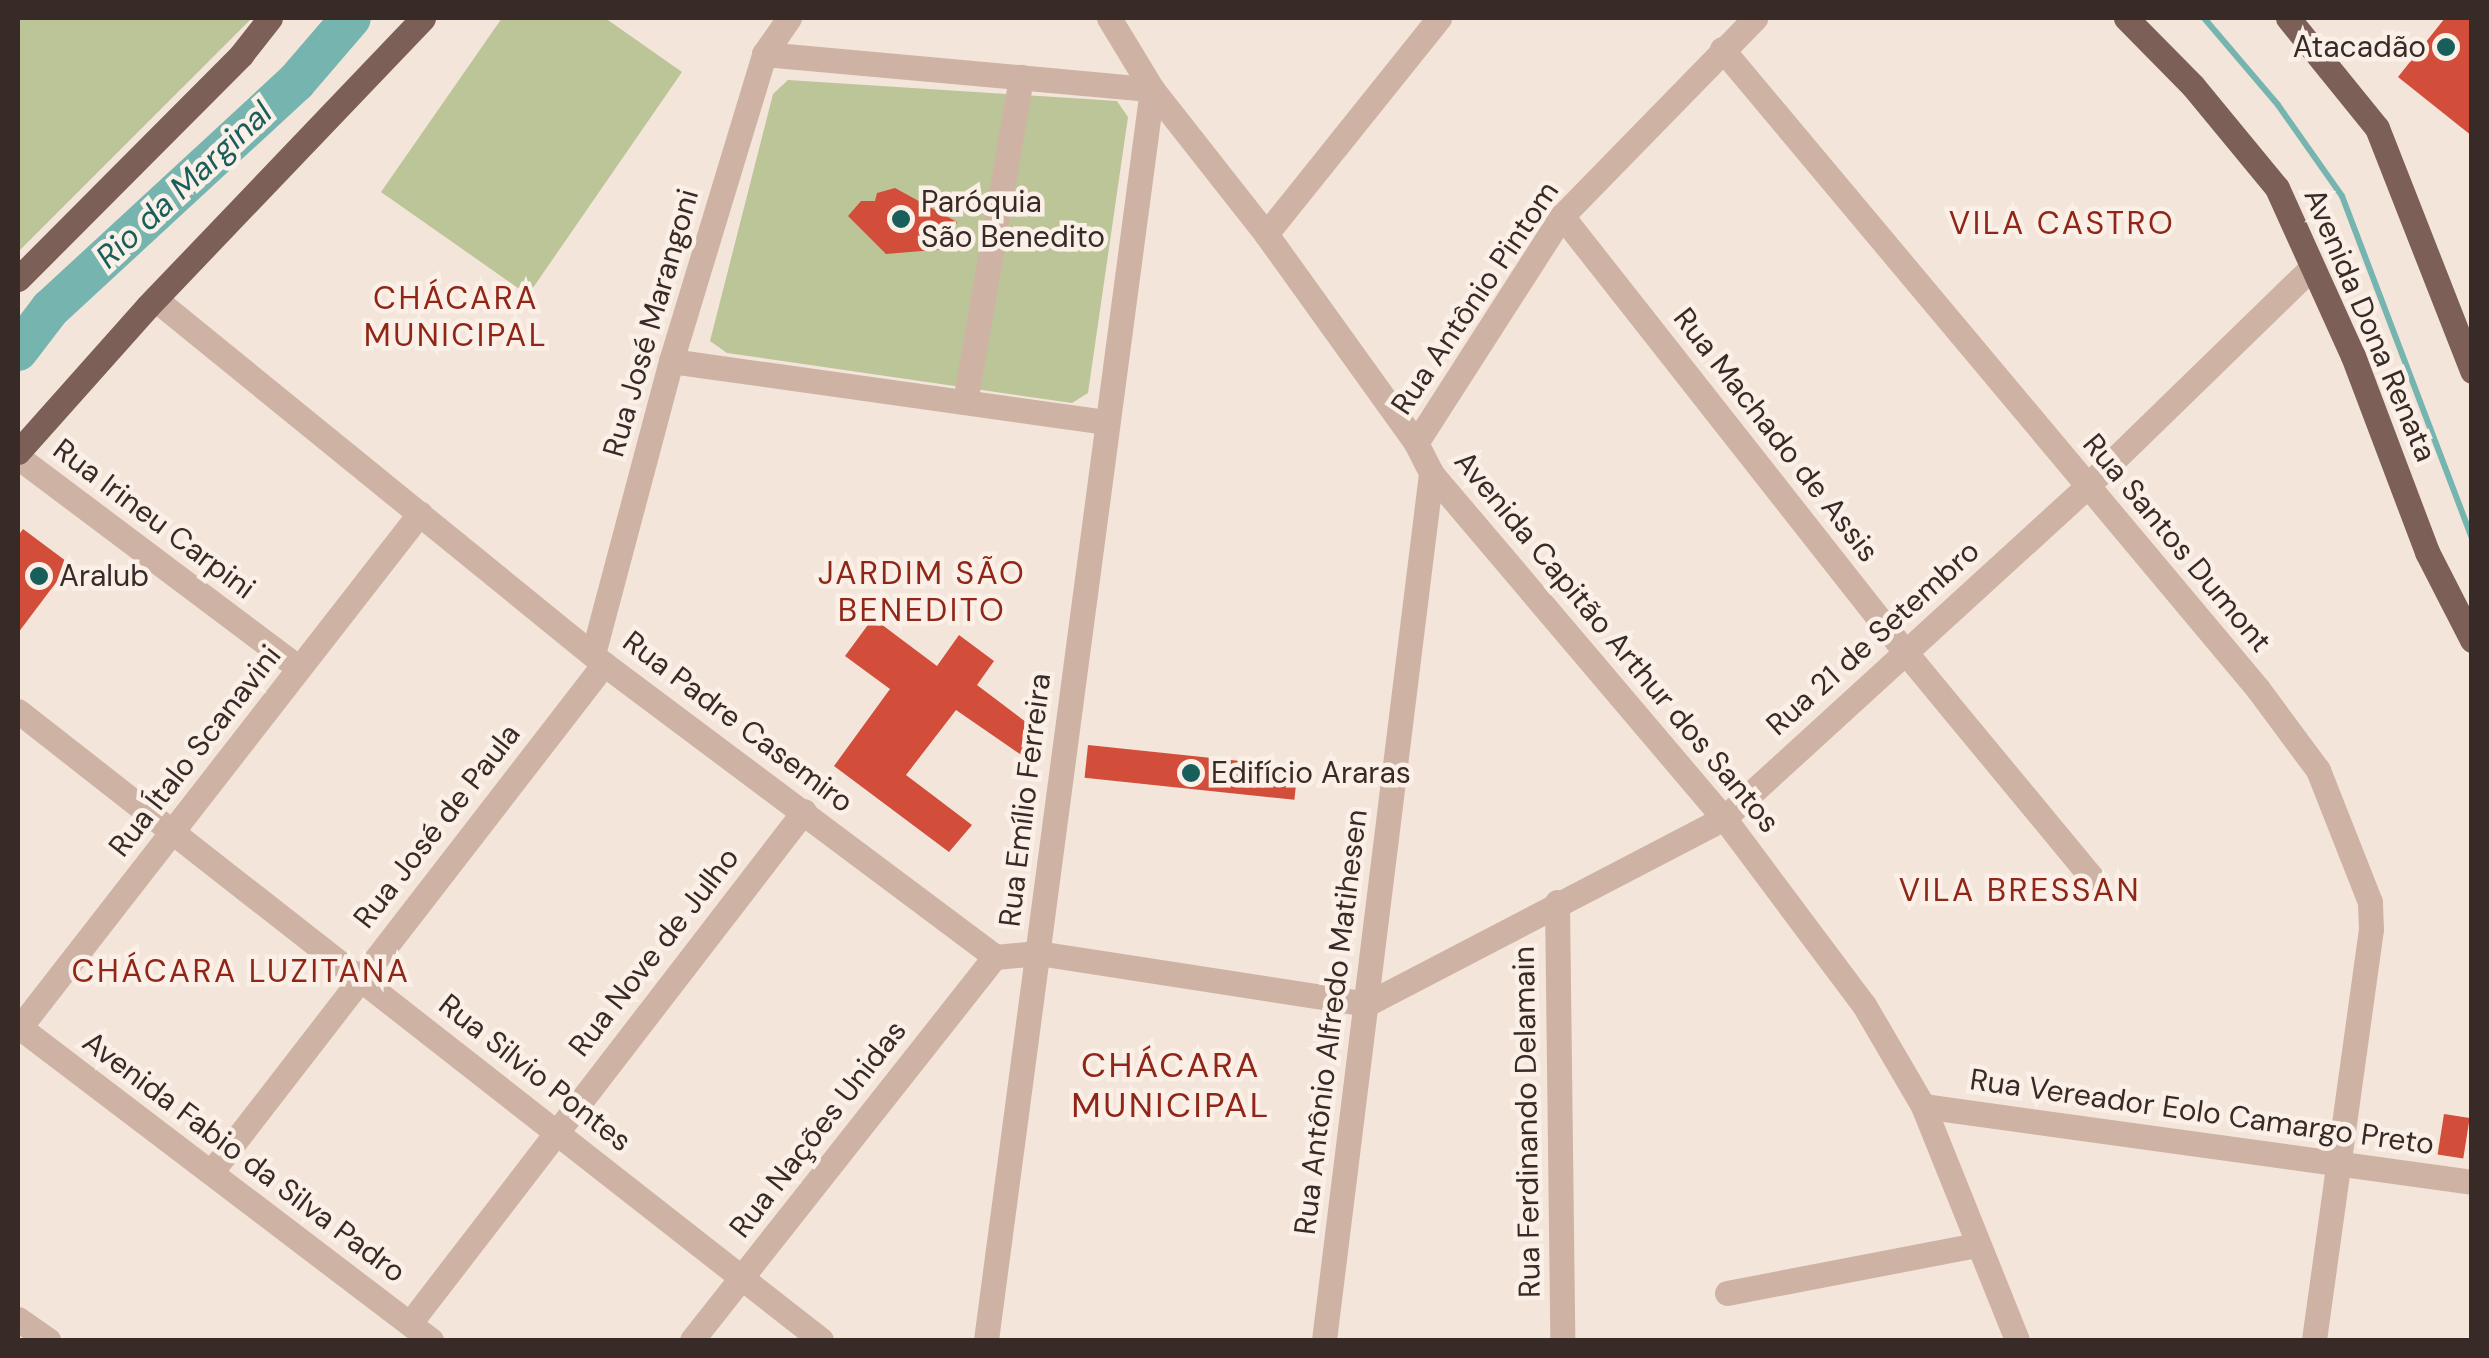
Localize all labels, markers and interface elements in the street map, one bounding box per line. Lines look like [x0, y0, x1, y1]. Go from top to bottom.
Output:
place label: Atacadão [2293, 29, 2426, 65]
marker: Atacadão [2435, 36, 2457, 58]
water label: Rio da Marginal [88, 94, 280, 276]
street label: Rua Antônio Pintom [1384, 175, 1566, 421]
street label: Avenida Dona Renata [2296, 183, 2444, 467]
place label: Paróquia São Benedito [921, 184, 1105, 254]
street label: Rua José Marangoni [596, 185, 706, 461]
district label: VILA CASTRO [1949, 204, 2175, 242]
marker: Paróquia São Benedito [890, 208, 912, 230]
district label: CHÁCARA MUNICIPAL [364, 280, 548, 355]
street label: Rua Machado de Assis [1666, 301, 1886, 569]
street label: Rua Santos Dumont [2075, 427, 2279, 659]
street label: Rua Irineu Carpini [46, 431, 262, 607]
street label: Avenida Capitão Arthur dos Santos [1447, 444, 1787, 840]
street label: Rua 21 de Setembro [1759, 533, 1987, 743]
district label: JARDIM SÃO BENEDITO [818, 555, 1026, 630]
place label: Aralub [59, 558, 149, 594]
marker: Aralub [28, 565, 50, 587]
street label: Rua Padre Casemiro [616, 624, 860, 820]
street label: Rua Ítalo Scanavini [101, 638, 289, 864]
street label: Rua Emílio Ferreira [992, 671, 1058, 929]
street label: Rua José de Paula [346, 717, 528, 935]
place label: Edifício Araras [1211, 755, 1411, 791]
marker: Edifício Araras [1180, 762, 1202, 784]
street label: Rua Antônio Alfredo Matihesen [1287, 807, 1375, 1237]
street label: Rua Nove de Julho [561, 840, 747, 1064]
district label: VILA BRESSAN [1899, 871, 2141, 909]
street label: Rua Ferdinando Delamain [1506, 946, 1548, 1298]
district label: CHÁCARA LUZITANA [72, 952, 410, 990]
street label: Rua Silvio Pontes [432, 987, 638, 1159]
street label: Rua Nações Unidas [722, 1013, 914, 1245]
street label: Avenida Fabio da Silva Padro [75, 1024, 413, 1290]
district label: CHÁCARA MUNICIPAL [1071, 1044, 1271, 1126]
street label: Rua Vereador Eolo Camargo Preto [1968, 1062, 2436, 1162]

